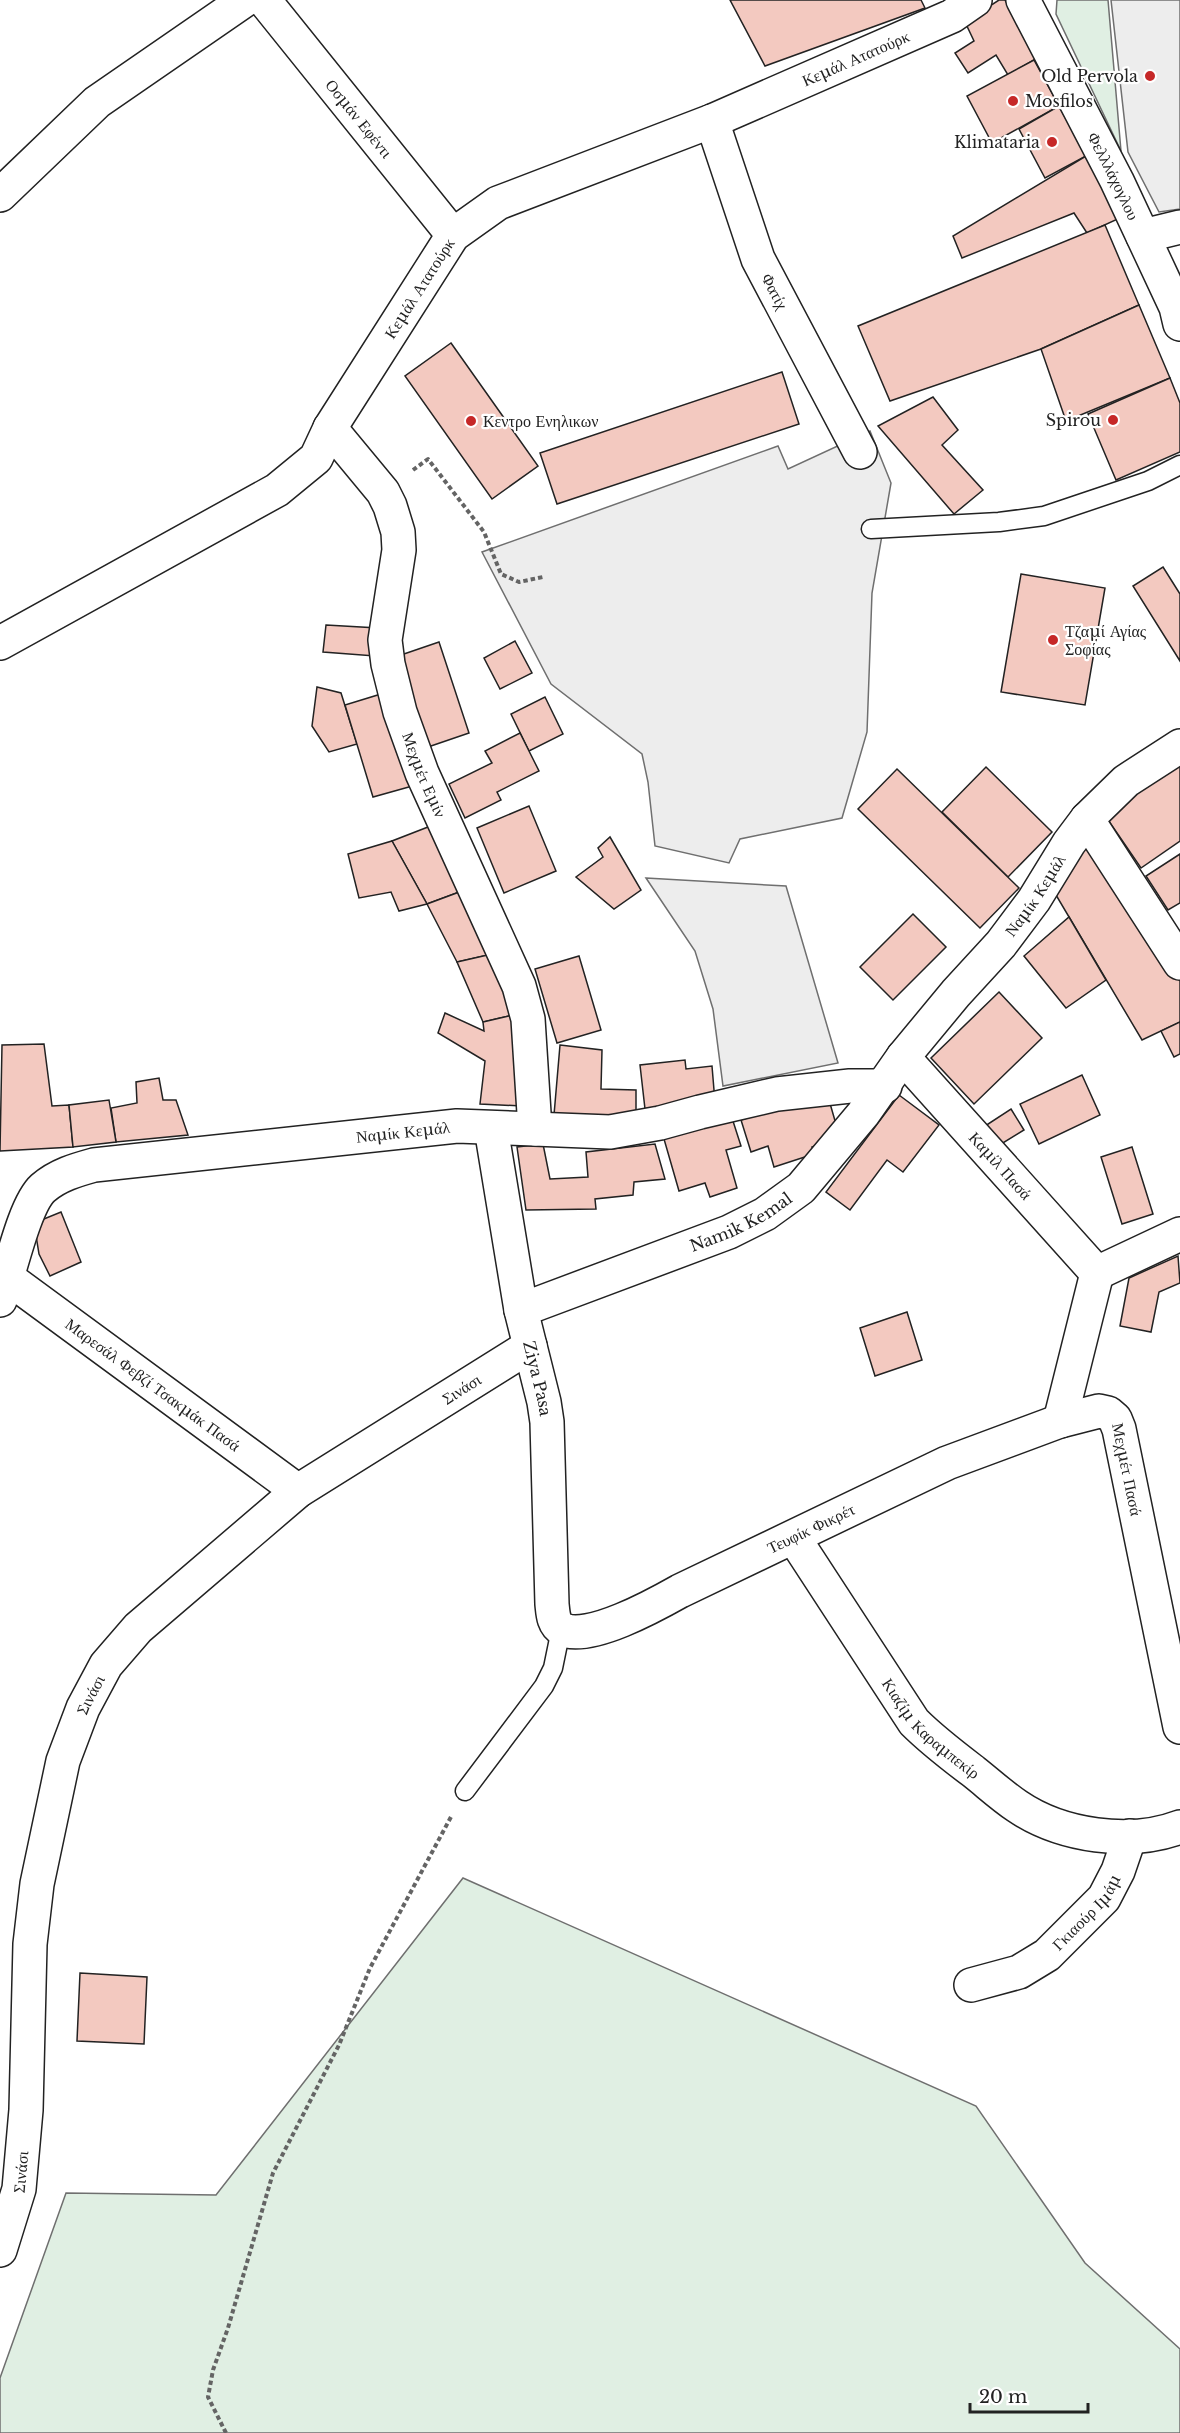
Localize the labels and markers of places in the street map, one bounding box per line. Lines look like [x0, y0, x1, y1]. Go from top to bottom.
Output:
place label: Old Pervola [1041, 66, 1138, 86]
marker: Old Pervola [1143, 69, 1157, 83]
place label: Mosfilos [1025, 91, 1093, 111]
marker: Mosfilos [1006, 94, 1020, 108]
place label: Klimataria [954, 132, 1040, 152]
marker: Klimataria [1045, 135, 1059, 149]
place label: Spirou [1046, 410, 1101, 430]
place label: Κεντρο Ενηλικων [483, 411, 598, 431]
marker: Spirou [1106, 413, 1120, 427]
marker: Κεντρο Ενηλικων [464, 414, 478, 428]
place label: Τζαμί Αγίας Σοφίας [1065, 621, 1147, 659]
marker: Τζαμί Αγίας Σοφίας [1046, 633, 1060, 647]

